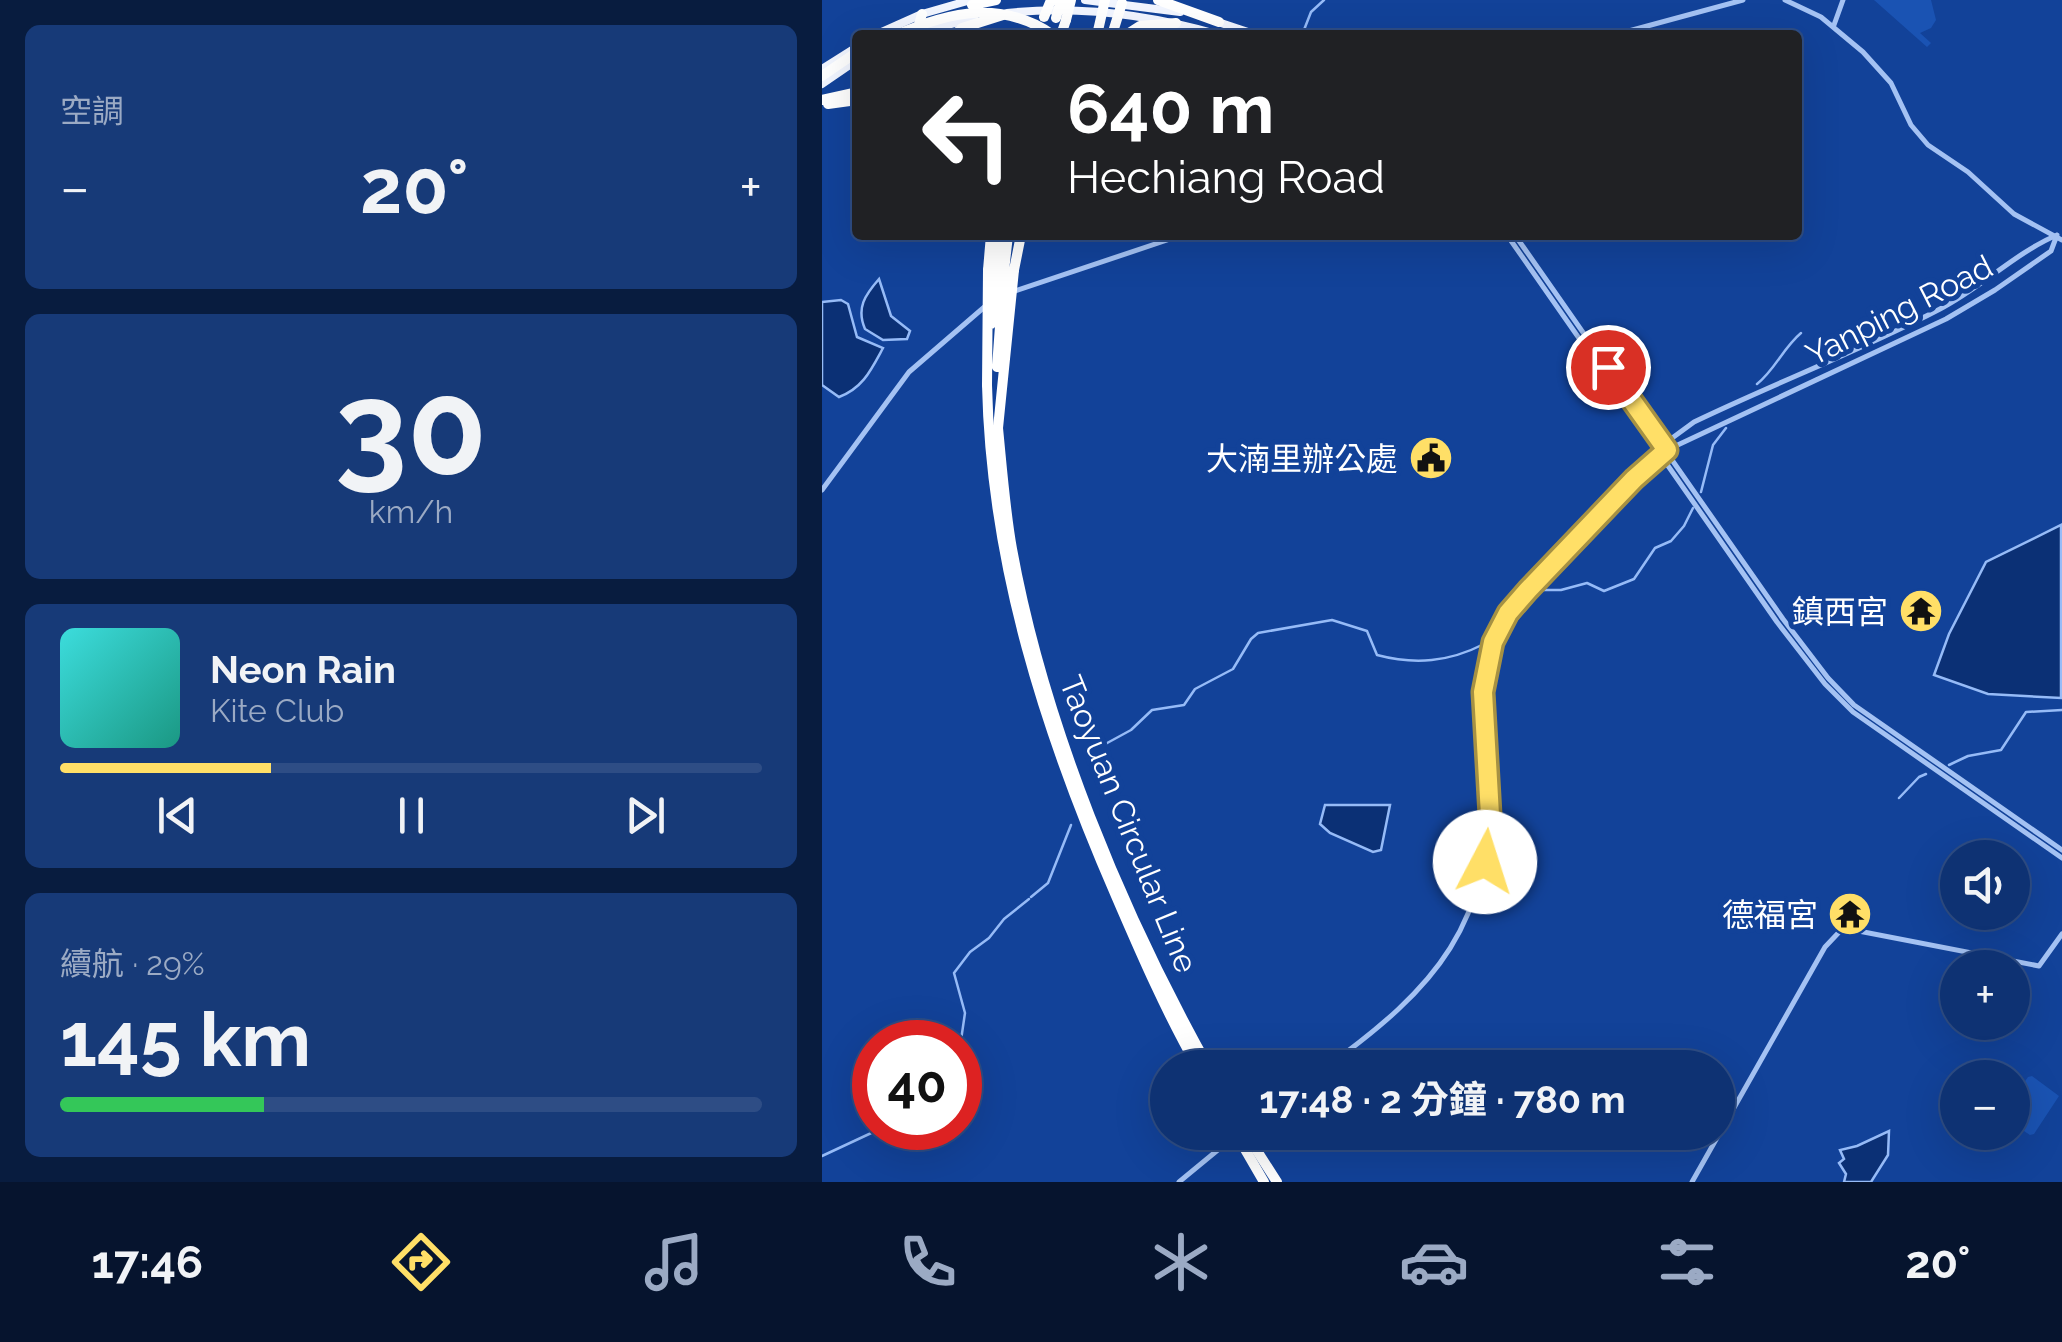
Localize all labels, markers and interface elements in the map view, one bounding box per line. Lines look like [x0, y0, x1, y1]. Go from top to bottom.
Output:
text: 640 m [1067, 67, 1274, 149]
icon: left [902, 70, 1032, 200]
text: 空調 [60, 92, 124, 129]
text: 20° [360, 142, 469, 231]
text: Hechiang Road [1067, 151, 1385, 204]
text: − [60, 155, 90, 220]
text: + [739, 155, 762, 220]
street label: Yanping Road [1800, 247, 1998, 373]
pin [1566, 325, 1651, 410]
icon: arrive [1581, 340, 1636, 395]
text: 30 [335, 352, 487, 504]
public building icon: 大湳里辦公處 [1408, 435, 1454, 481]
place label: 大湳里辦公處 [1206, 440, 1398, 477]
text: km/h [369, 493, 453, 530]
temple icon: 鎮西宮 [1898, 588, 1944, 634]
place label: 鎮西宮 [1792, 593, 1888, 630]
text: Neon Rain [210, 647, 396, 692]
street label: Taoyuan Circular Line [1053, 670, 1205, 978]
text: Kite Club [210, 692, 344, 729]
icon: previous [150, 788, 205, 843]
icon: pause [384, 788, 439, 843]
icon: next [618, 788, 673, 843]
position arrow [1433, 810, 1537, 914]
map controls [1940, 840, 2030, 1150]
button: sound [1940, 840, 2030, 930]
temple icon: 德福宮 [1827, 891, 1873, 937]
place label: 德福宮 [1722, 896, 1818, 933]
text: 續航 · 29% [60, 945, 205, 982]
button: + [1940, 950, 2030, 1040]
text: 145 km [60, 995, 311, 1084]
speed limit sign: 40 [852, 1020, 982, 1150]
button: − [1940, 1060, 2030, 1150]
text: 17:48 · 2 分鐘 · 780 m [1259, 1077, 1626, 1122]
icon: directions [386, 1227, 456, 1297]
icon: music [639, 1227, 709, 1297]
icon: phone [893, 1227, 963, 1297]
icon: climate [1146, 1227, 1216, 1297]
icon: car [1399, 1227, 1469, 1297]
icon: filters [1652, 1227, 1722, 1297]
text: 17:46 [92, 1236, 203, 1289]
text: 20° [1905, 1236, 1970, 1289]

